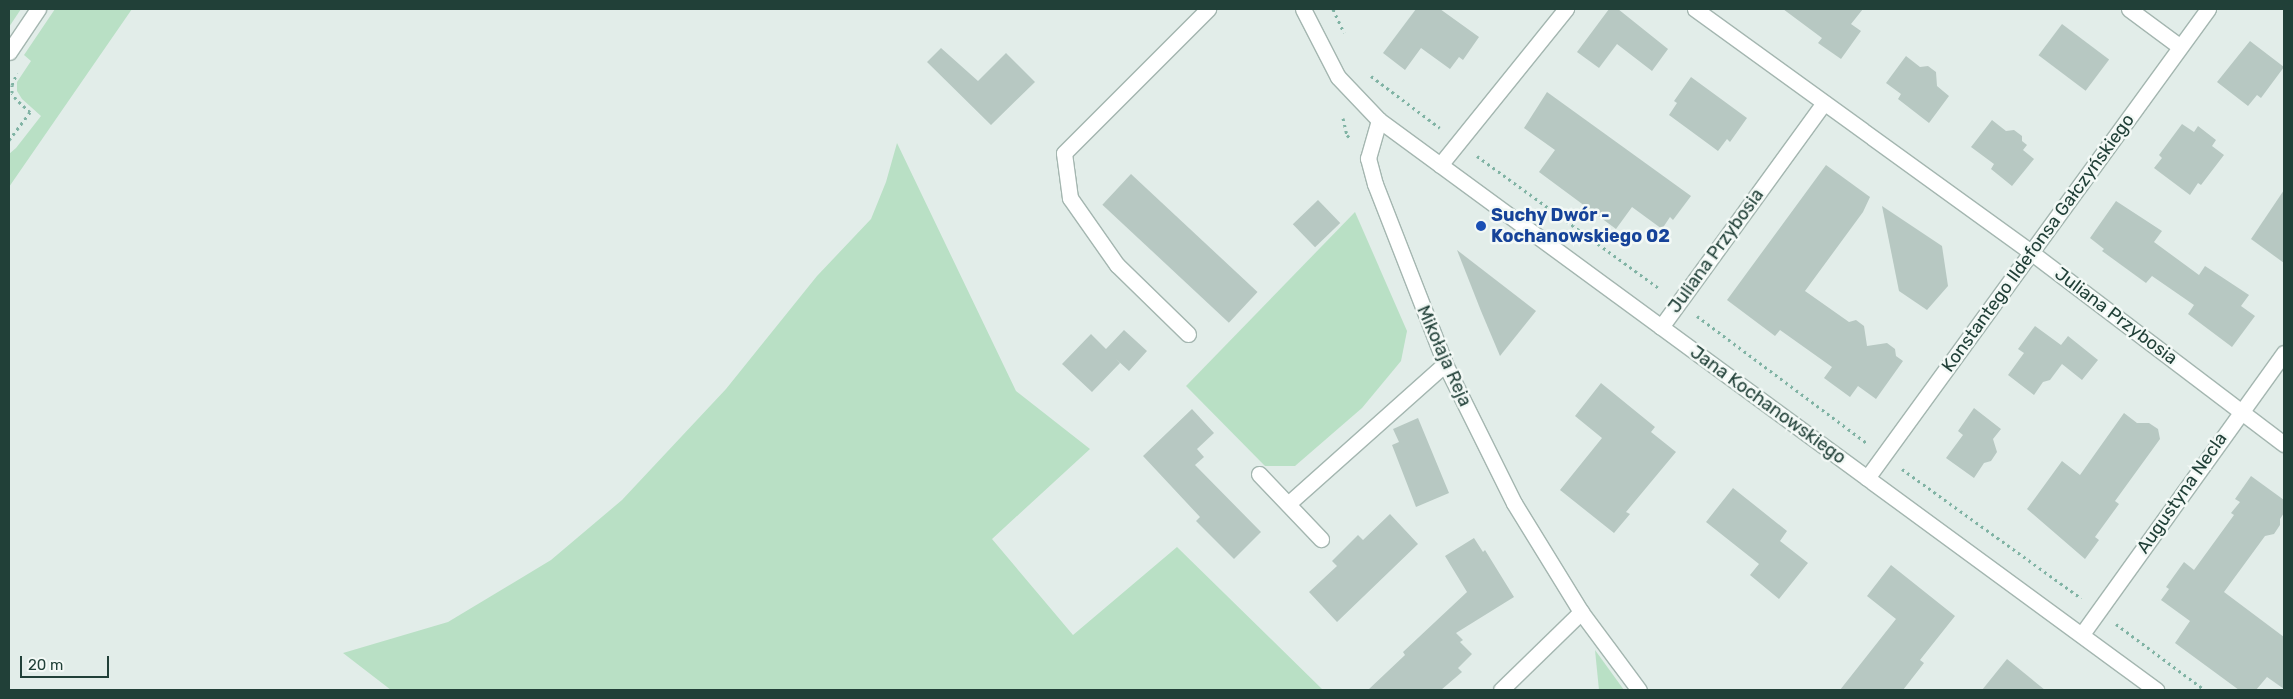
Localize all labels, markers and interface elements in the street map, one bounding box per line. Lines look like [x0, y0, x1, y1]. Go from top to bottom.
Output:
street label: Konstantego Ildefonsa Gałczyńskiego [1937, 110, 2139, 376]
street label: Juliana Przybosia [1664, 185, 1768, 317]
place label: Suchy Dwór - Kochanowskiego 02 [1491, 205, 1670, 248]
marker: Suchy Dwór - Kochanowskiego 02 [1475, 220, 1487, 232]
street label: Juliana Przybosia [2050, 263, 2182, 369]
street label: Mikołaja Reja [1412, 302, 1476, 410]
street label: Jana Kochanowskiego [1686, 341, 1850, 469]
street label: Augustyna Necla [2132, 428, 2232, 558]
scale bar [22, 646, 111, 678]
text: 20 m [28, 656, 63, 674]

